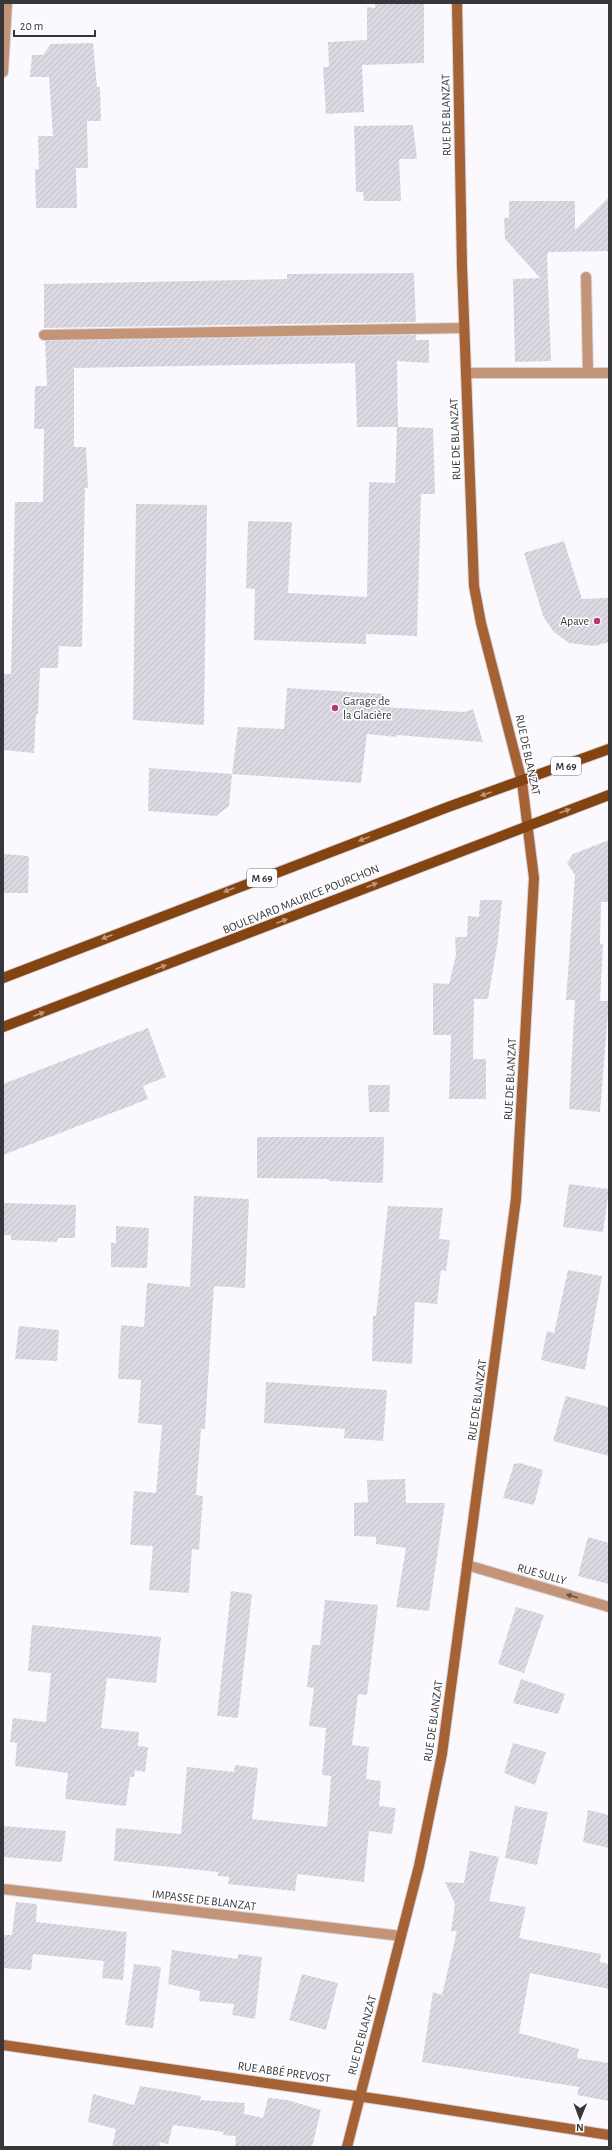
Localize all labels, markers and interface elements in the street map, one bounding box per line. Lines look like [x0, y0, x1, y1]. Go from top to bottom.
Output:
scale bar [14, 12, 95, 38]
text: 20 m [20, 20, 43, 32]
street label: RUE DE BLANZAT [439, 74, 453, 156]
street label: RUE DE BLANZAT [448, 398, 462, 480]
place label: Apave [560, 615, 589, 627]
marker: Apave [592, 616, 602, 626]
place label: Garage de la Glacière [343, 695, 392, 721]
marker: Garage de la Glacière [330, 703, 340, 713]
street label: RUE DE BLANZAT [514, 714, 542, 797]
road number: M 69 [551, 757, 581, 775]
one-way arrow [479, 792, 491, 798]
one-way arrow [559, 807, 571, 813]
one-way arrow [357, 837, 369, 843]
street label: BOULEVARD MAURICE POURCHON [221, 862, 381, 936]
road number: M 69 [247, 869, 277, 887]
one-way arrow [367, 881, 379, 887]
one-way arrow [222, 888, 234, 894]
one-way arrow [277, 918, 289, 924]
one-way arrow [101, 934, 113, 940]
one-way arrow [155, 964, 167, 970]
one-way arrow [34, 1010, 46, 1016]
street label: RUE DE BLANZAT [502, 1037, 518, 1120]
street label: RUE DE BLANZAT [465, 1358, 489, 1442]
street label: RUE SULLY [516, 1561, 569, 1587]
one-way arrow [565, 1593, 577, 1599]
street label: RUE DE BLANZAT [421, 1679, 445, 1763]
street label: IMPASSE DE BLANZAT [151, 1888, 257, 1912]
street label: RUE DE BLANZAT [346, 1994, 378, 2076]
street label: RUE ABBÉ PREVOST [237, 2059, 331, 2084]
north arrow [560, 2098, 600, 2138]
text: N [576, 2122, 584, 2133]

